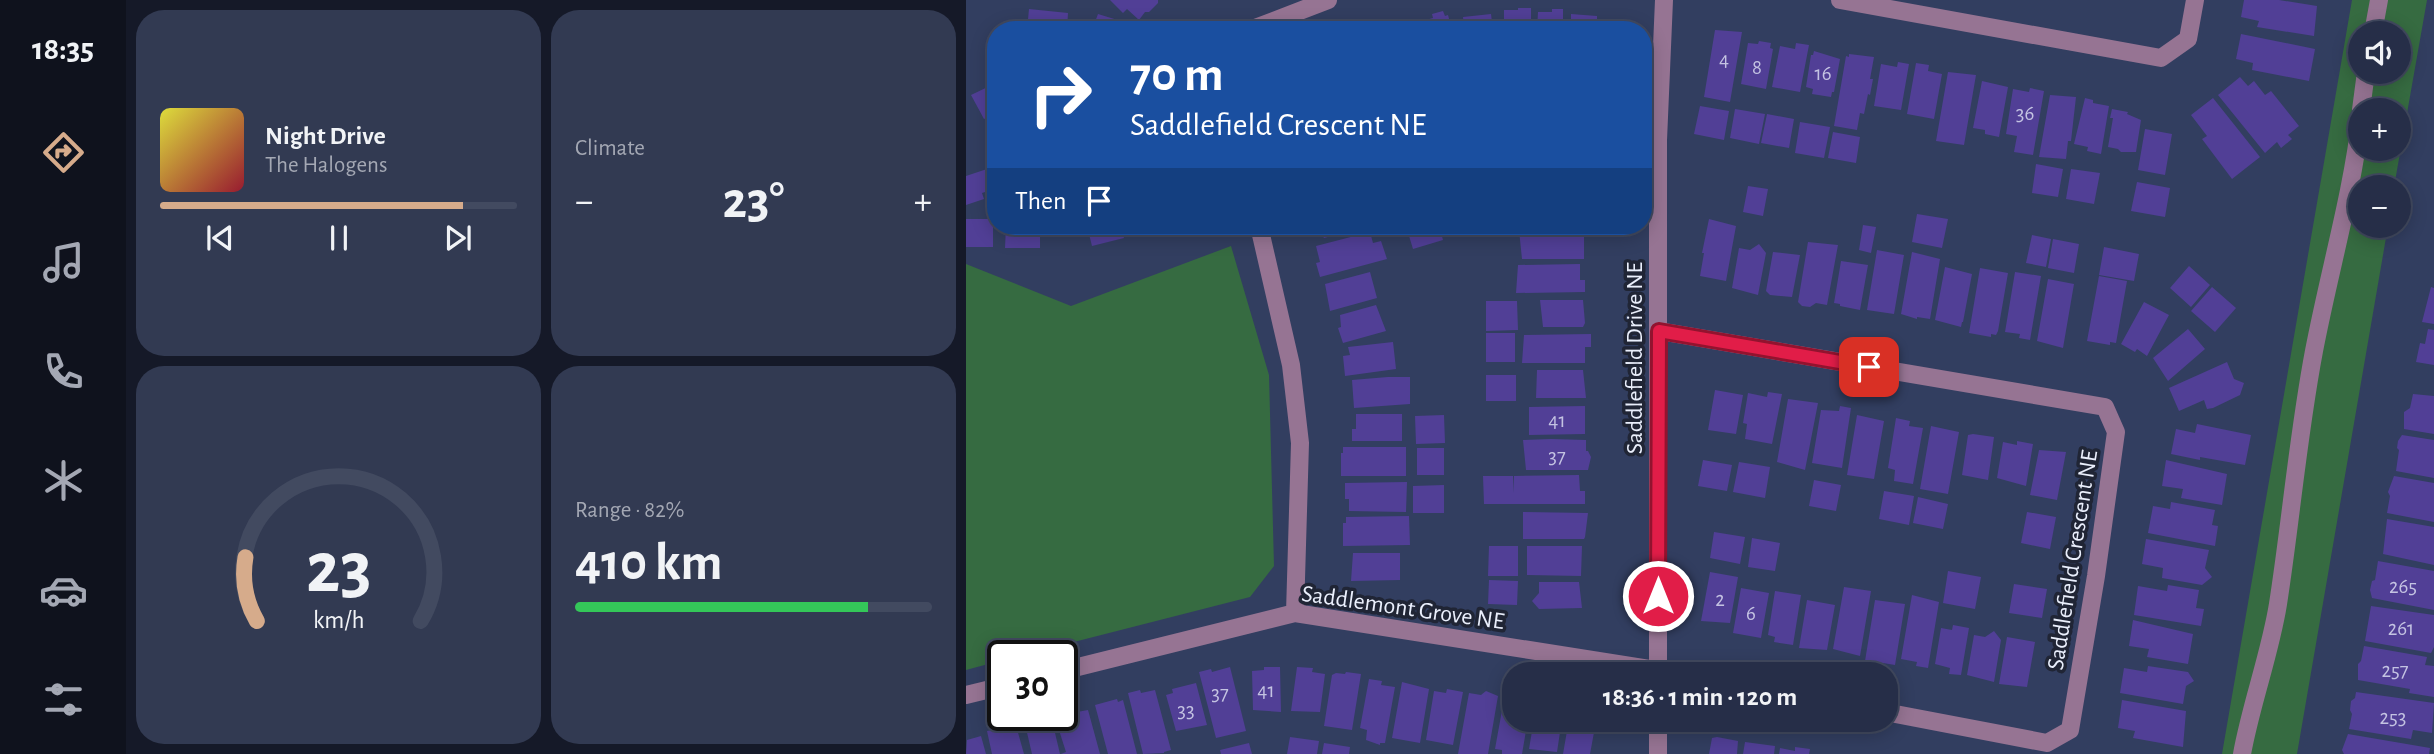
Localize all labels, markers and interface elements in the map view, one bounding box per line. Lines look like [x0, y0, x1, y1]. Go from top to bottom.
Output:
map controls [2348, 21, 2411, 238]
button: sound [2348, 21, 2411, 84]
text: 18:35 [32, 33, 94, 65]
icon: right [1015, 49, 1106, 140]
house number: 4 [1719, 49, 1729, 70]
text: 70 m [1130, 51, 1224, 100]
house number: 8 [1752, 57, 1762, 78]
house number: 16 [1814, 63, 1832, 84]
button: + [2348, 98, 2411, 161]
house number: 36 [2016, 103, 2034, 124]
text: Saddlefield Crescent NE [1130, 109, 1427, 141]
text: Night Drive [265, 123, 386, 149]
icon: directions [39, 128, 88, 177]
text: Climate [575, 137, 645, 160]
text: The Halogens [265, 154, 387, 177]
text: 23° [722, 175, 785, 227]
button: − [2348, 175, 2411, 238]
icon: arrive [1080, 182, 1118, 220]
text: − [575, 183, 593, 221]
text: + [914, 183, 932, 221]
text: Then [1015, 188, 1066, 214]
icon: previous [201, 219, 239, 257]
icon: pause [320, 219, 358, 257]
icon: next [439, 219, 477, 257]
icon: music [39, 238, 88, 287]
street label: Saddlefield Drive NE [1623, 261, 1647, 454]
pin [1839, 337, 1899, 397]
icon: phone [39, 347, 88, 396]
icon: arrive [1850, 348, 1888, 386]
house number: 41 [1548, 410, 1566, 431]
house number: 37 [1548, 446, 1566, 467]
street label: Saddlefield Crescent NE [2044, 448, 2102, 672]
icon: climate [39, 456, 88, 505]
text: Range · 82% [575, 499, 685, 522]
text: 23 [306, 533, 371, 606]
text: 410 km [575, 537, 723, 589]
position arrow [1621, 559, 1695, 633]
icon: car [39, 566, 88, 615]
house number: 265 [2389, 576, 2417, 597]
street label: Saddlemont Grove NE [1300, 582, 1506, 634]
house number: 2 [1715, 589, 1725, 610]
house number: 6 [1746, 603, 1756, 624]
text: km/h [313, 608, 364, 633]
house number: 261 [2388, 618, 2414, 639]
speed limit sign: 30 [987, 640, 1078, 731]
house number: 257 [2381, 660, 2409, 681]
icon: filters [39, 675, 88, 724]
house number: 41 [1257, 680, 1275, 701]
house number: 37 [1211, 683, 1229, 704]
text: 18:36 · 1 min · 120 m [1603, 684, 1797, 710]
house number: 33 [1177, 700, 1195, 721]
house number: 253 [2380, 707, 2407, 728]

